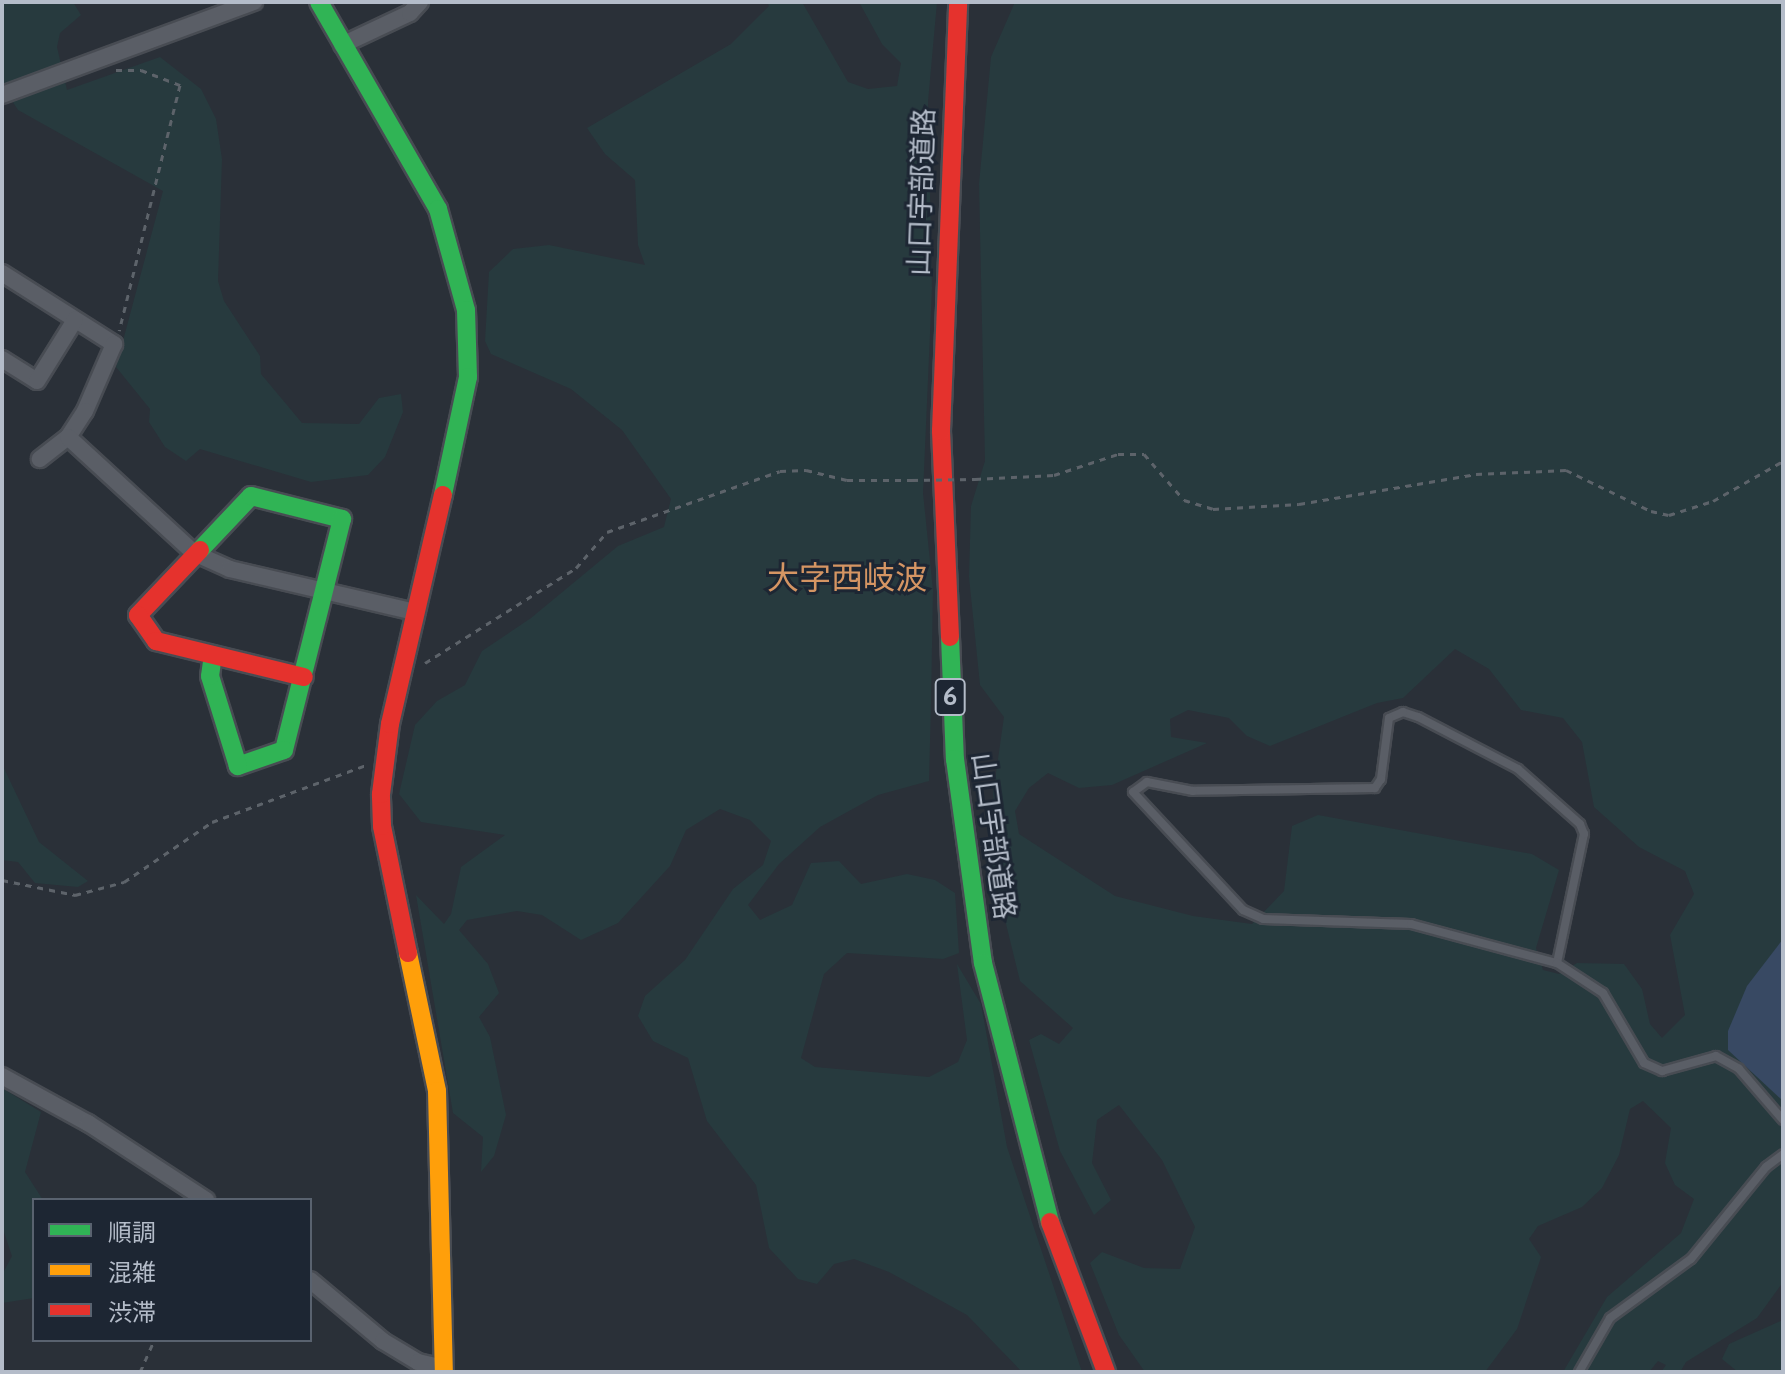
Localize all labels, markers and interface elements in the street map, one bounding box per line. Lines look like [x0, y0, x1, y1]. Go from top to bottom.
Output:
street label: 山口宇部道路 [901, 107, 941, 277]
district label: 大字西岐波 [767, 559, 927, 597]
road number: 6 [934, 675, 966, 719]
street label: 山口宇部道路 [966, 750, 1022, 922]
legend [32, 1198, 312, 1342]
text: 順調 [108, 1218, 156, 1247]
text: 混雑 [108, 1258, 156, 1287]
text: 渋滞 [108, 1298, 156, 1327]

